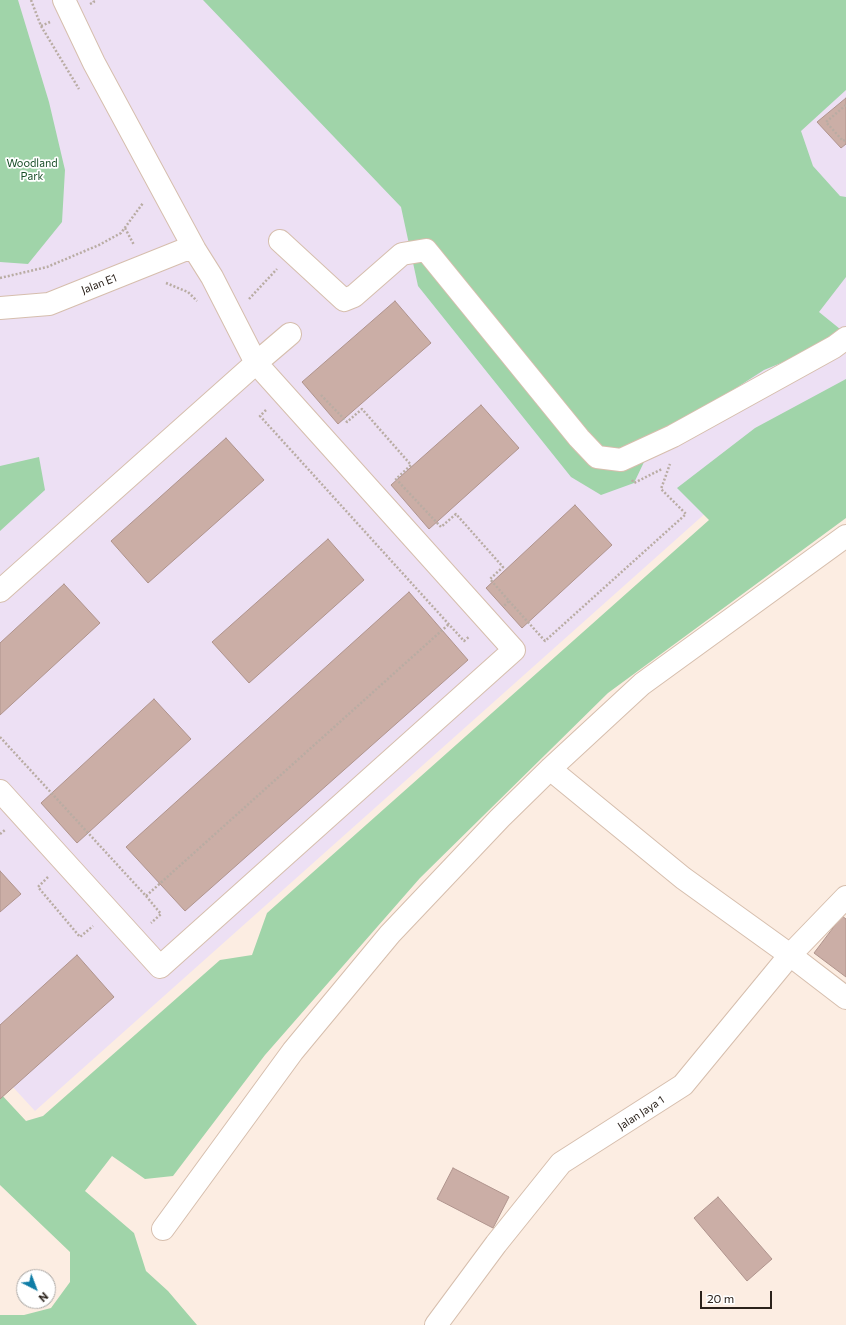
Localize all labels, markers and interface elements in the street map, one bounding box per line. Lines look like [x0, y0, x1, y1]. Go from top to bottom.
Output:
park label: Woodland Park [6, 156, 58, 182]
street label: Jalan E1 [79, 271, 119, 297]
street label: Jalan Jaya 1 [615, 1093, 667, 1133]
north arrow [16, 1269, 56, 1309]
scale bar [702, 1283, 774, 1309]
text: N [36, 1290, 51, 1305]
text: 20 m [707, 1291, 734, 1305]

